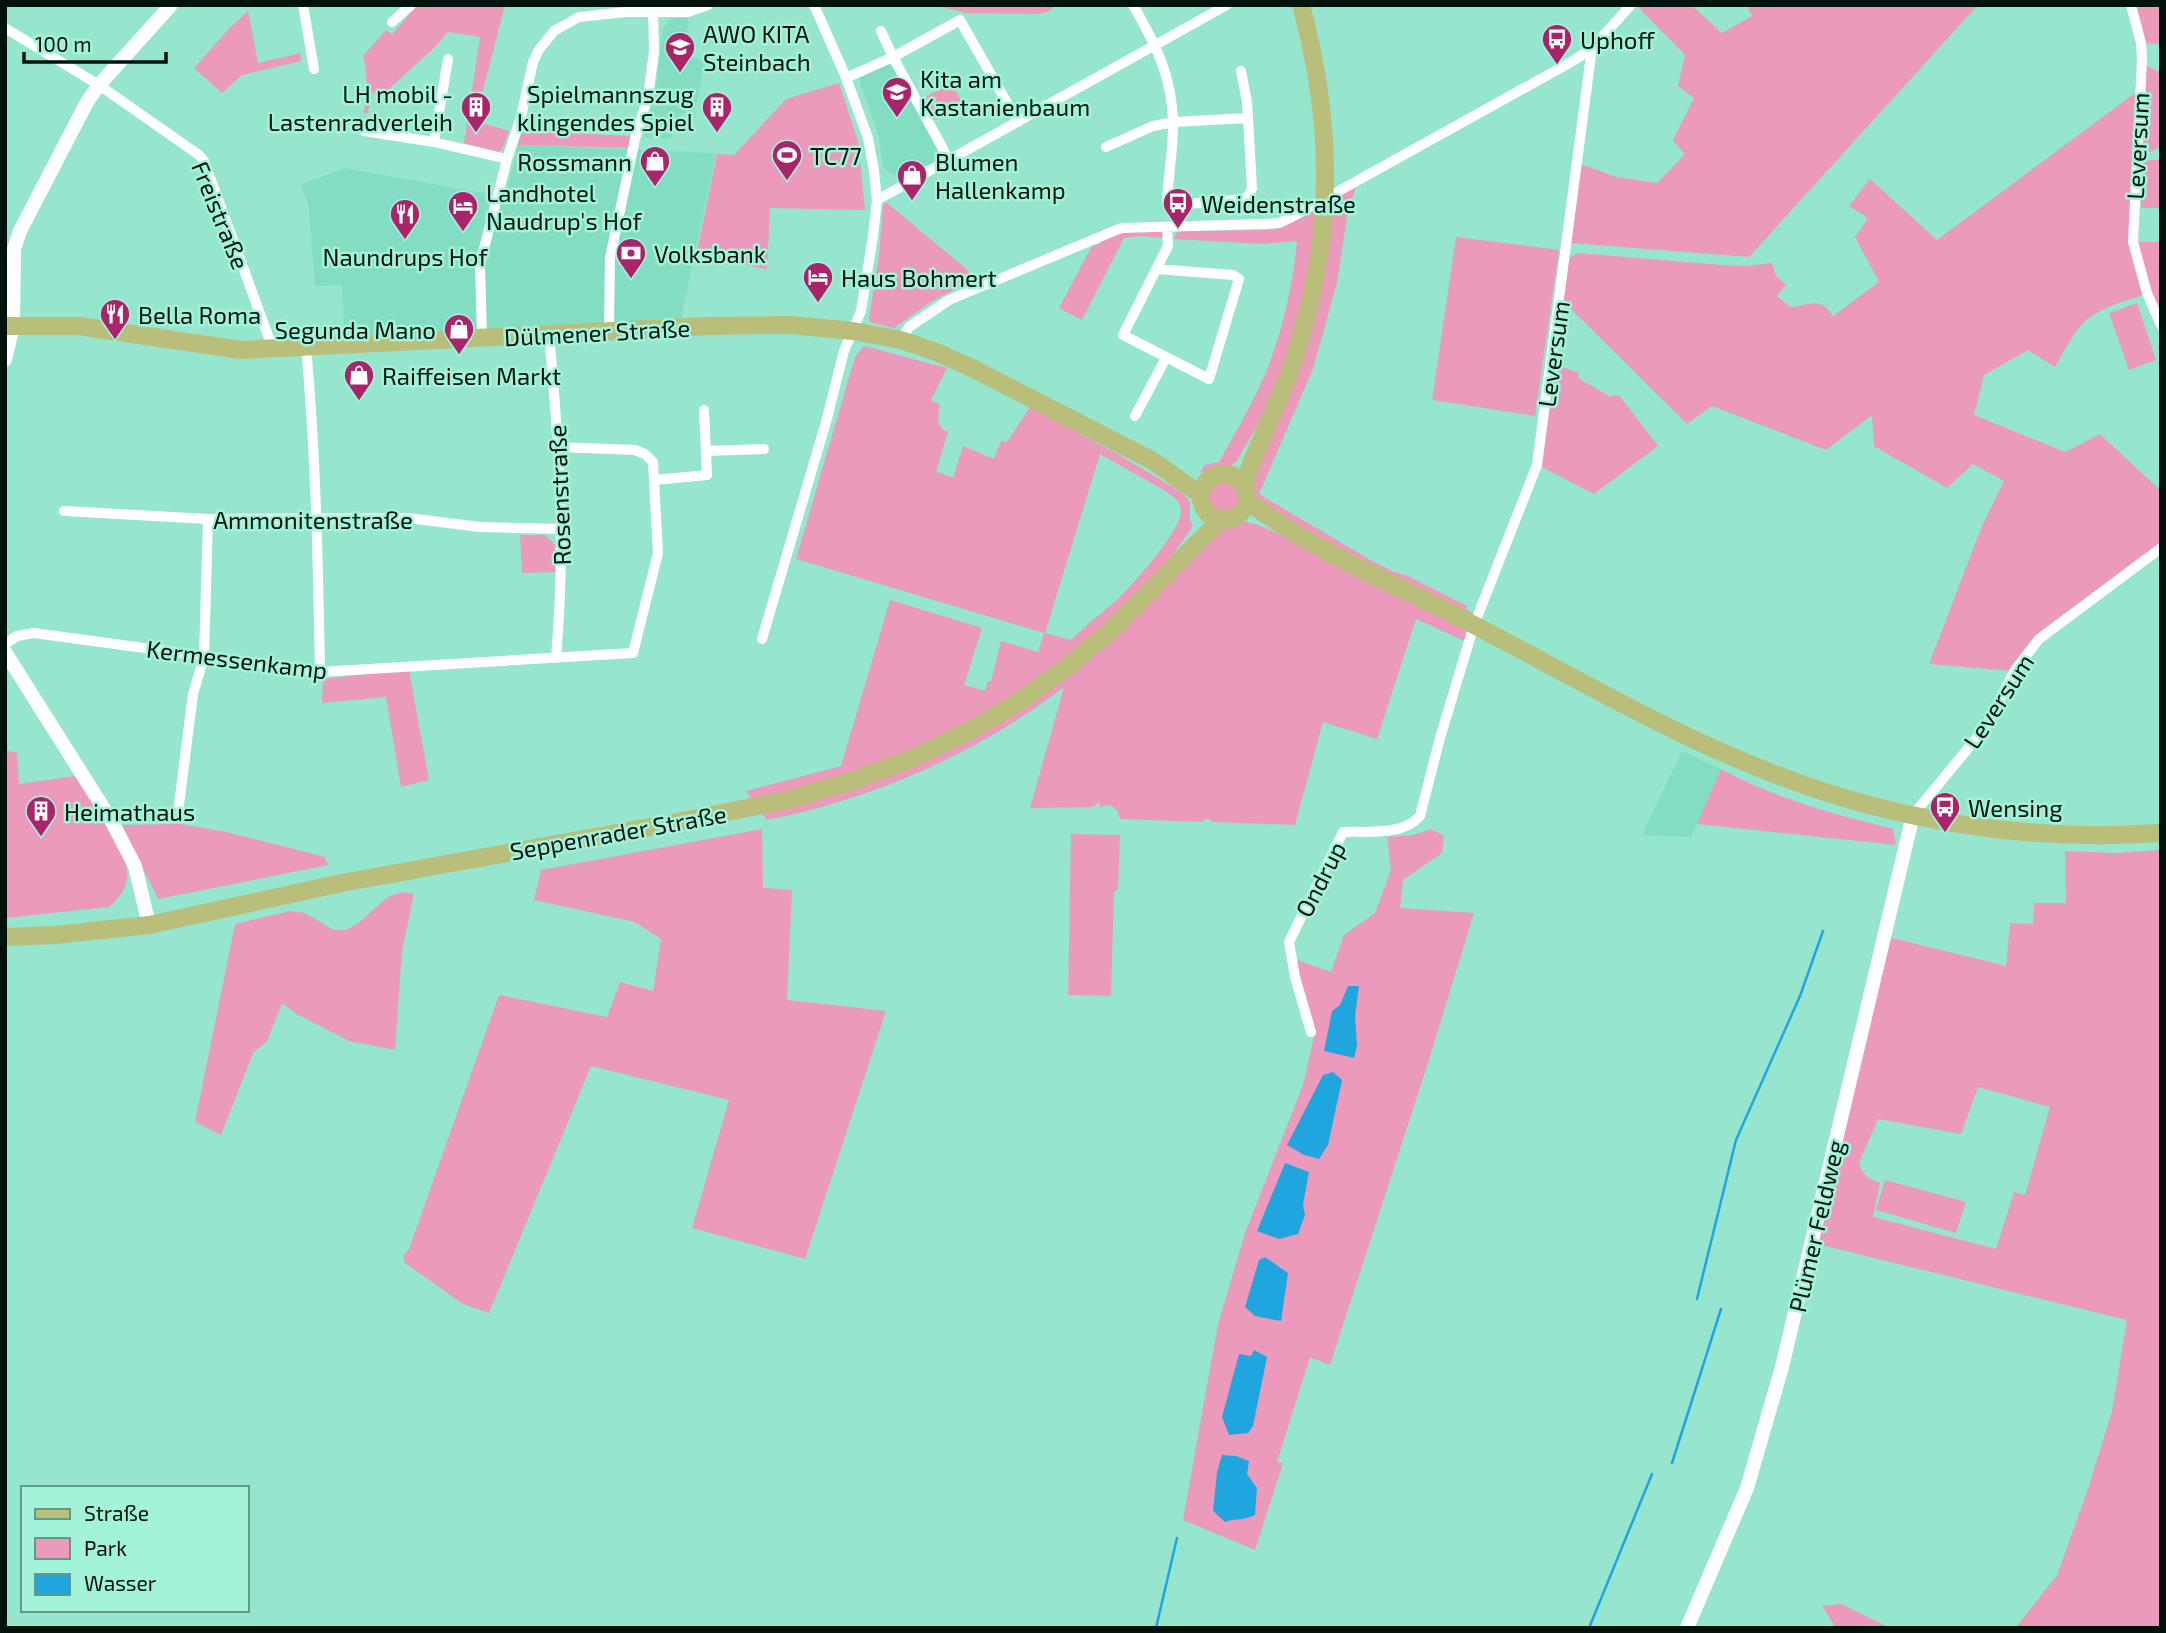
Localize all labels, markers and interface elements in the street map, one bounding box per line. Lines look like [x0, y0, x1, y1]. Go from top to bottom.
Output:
place label: AWO KITA Steinbach [703, 19, 811, 76]
scale bar [24, 21, 166, 65]
bus stop icon: Uphoff [1540, 22, 1574, 66]
place label: Uphoff [1580, 25, 1655, 54]
school or university icon: AWO KITA Steinbach [663, 30, 697, 74]
text: 100 m [35, 31, 92, 56]
place label: Kita am Kastanienbaum [920, 64, 1090, 121]
school or university icon: Kita am Kastanienbaum [880, 75, 914, 119]
place label: LH mobil - Lastenradverleih [268, 79, 453, 136]
place label: Spielmannszug klingendes Spiel [517, 79, 694, 136]
building icon: LH mobil - Lastenradverleih [459, 90, 493, 134]
building icon: Spielmannszug klingendes Spiel [700, 90, 734, 134]
street label: Leversum [2120, 92, 2154, 200]
sports icon: TC77 [770, 138, 804, 182]
place label: TC77 [810, 141, 862, 170]
shop icon: Rossmann [638, 144, 672, 188]
place label: Rossmann [517, 147, 632, 176]
place label: Blumen Hallenkamp [935, 147, 1066, 204]
street label: Freistraße [186, 157, 256, 273]
shop icon: Blumen Hallenkamp [895, 158, 929, 202]
place label: Landhotel Naudrup's Hof [486, 178, 643, 235]
bus stop icon: Weidenstraße [1161, 186, 1195, 230]
hotel icon: Landhotel Naudrup's Hof [446, 189, 480, 233]
place label: Weidenstraße [1201, 189, 1356, 218]
restaurant icon: Naundrups Hof [388, 197, 422, 241]
bank icon: Volksbank [614, 236, 648, 280]
place label: Volksbank [654, 239, 766, 268]
place label: Naundrups Hof [323, 242, 488, 271]
hotel icon: Haus Bohmert [801, 260, 835, 304]
place label: Haus Bohmert [841, 263, 997, 292]
restaurant icon: Bella Roma [98, 297, 132, 341]
street label: Leversum [1531, 299, 1575, 409]
place label: Bella Roma [138, 300, 261, 329]
shop icon: Segunda Mano [442, 312, 476, 356]
street label: Dülmener Straße [503, 313, 691, 351]
place label: Segunda Mano [275, 315, 436, 344]
shop icon: Raiffeisen Markt [342, 358, 376, 402]
place label: Raiffeisen Markt [382, 361, 561, 390]
street label: Rosenstraße [542, 424, 576, 566]
street label: Ammonitenstraße [213, 505, 413, 534]
street label: Kermessenkamp [145, 634, 329, 684]
street label: Leversum [1957, 648, 2039, 754]
bus stop icon: Wensing [1928, 790, 1962, 834]
place label: Wensing [1968, 793, 2063, 822]
building icon: Heimathaus [24, 794, 58, 838]
place label: Heimathaus [64, 797, 195, 826]
street label: Seppenrader Straße [507, 799, 729, 865]
street label: Ondrup [1289, 836, 1351, 922]
street label: Plümer Feldweg [1782, 1137, 1850, 1315]
legend [21, 1486, 248, 1612]
text: Straße [84, 1500, 149, 1525]
text: Park [84, 1535, 127, 1560]
text: Wasser [84, 1570, 157, 1595]

